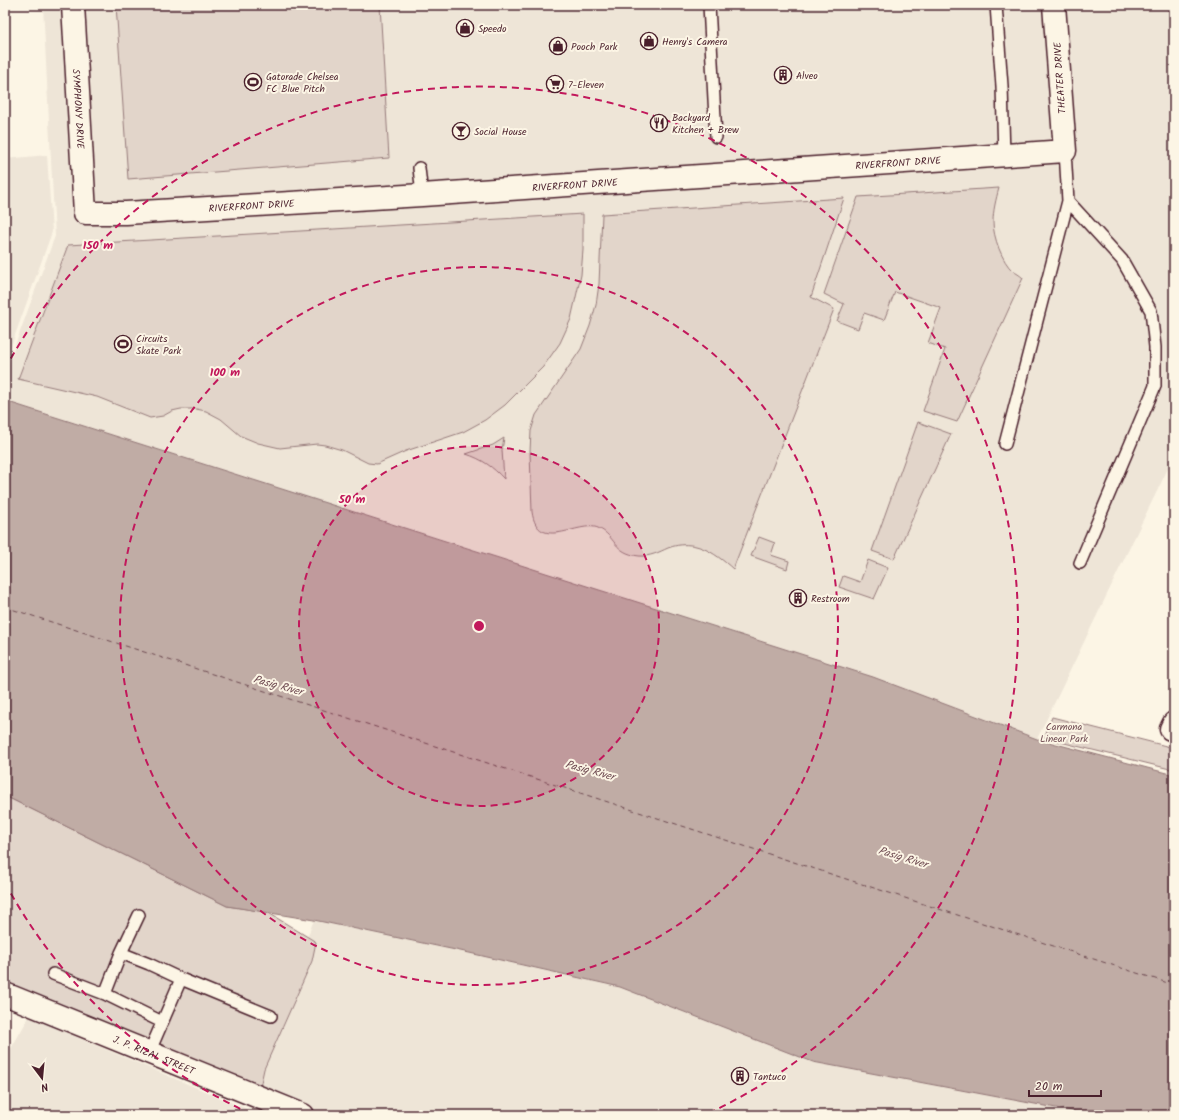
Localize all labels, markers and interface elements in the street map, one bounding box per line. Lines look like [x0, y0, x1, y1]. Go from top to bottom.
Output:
shop icon: Speedo [455, 18, 475, 38]
place label: Speedo [478, 21, 507, 37]
shop icon: Henry's Camera [639, 31, 659, 51]
place label: Henry's Camera [662, 34, 728, 50]
shop icon: Pooch Park [548, 36, 568, 56]
place label: Pooch Park [571, 39, 618, 55]
street label: THEATER DRIVE [1049, 41, 1070, 114]
building icon: Alveo [773, 65, 793, 85]
street label: SYMPHONY DRIVE [68, 68, 88, 151]
place label: Alveo [796, 68, 818, 84]
place label: Gatorade Chelsea FC Blue Pitch [266, 69, 339, 97]
sports icon: Gatorade Chelsea FC Blue Pitch [243, 72, 263, 92]
supermarket icon: 7-Eleven [545, 74, 565, 94]
place label: 7-Eleven [568, 77, 604, 93]
place label: Backyard Kitchen + Brew [672, 110, 739, 138]
restaurant icon: Backyard Kitchen + Brew [649, 113, 669, 133]
bar icon: Social House [451, 121, 471, 141]
place label: Social House [474, 124, 527, 140]
street label: RIVERFRONT DRIVE [855, 152, 943, 174]
street label: RIVERFRONT DRIVE [531, 175, 619, 196]
street label: RIVERFRONT DRIVE [208, 196, 296, 217]
text: 150 m [83, 236, 113, 255]
place label: Circuits Skate Park [136, 331, 181, 359]
sports icon: Circuits Skate Park [113, 334, 133, 354]
text: 100 m [210, 363, 240, 382]
text: 50 m [338, 490, 366, 509]
building icon: Restroom [788, 588, 808, 608]
place label: Restroom [811, 591, 850, 607]
centre of rings [472, 619, 486, 633]
water label: Pasig River [251, 671, 307, 702]
park label: Carmona Linear Park [1040, 719, 1088, 747]
water label: Pasig River [563, 756, 619, 787]
water label: Pasig River [876, 842, 932, 875]
street label: J. P. RIZAL STREET [110, 1032, 199, 1080]
north arrow [22, 1058, 62, 1098]
building icon: Tantuco [730, 1066, 750, 1086]
place label: Tantuco [753, 1069, 787, 1085]
scale bar [1029, 1072, 1101, 1098]
text: N [39, 1077, 50, 1096]
text: 20 m [1035, 1077, 1063, 1096]

